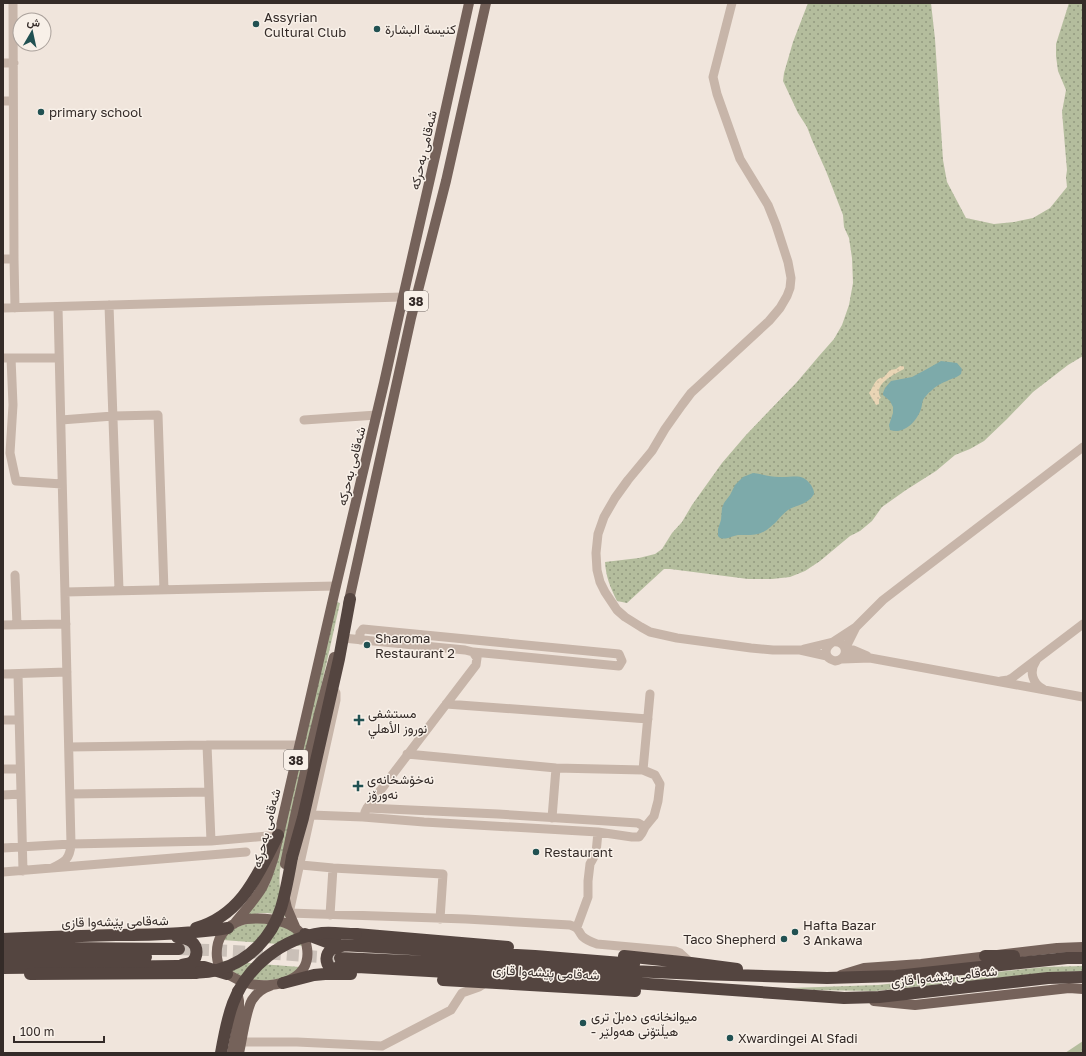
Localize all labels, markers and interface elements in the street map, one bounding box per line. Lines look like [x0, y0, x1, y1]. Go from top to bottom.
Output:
place label: Assyrian Cultural Club [264, 9, 346, 40]
north arrow [12, 12, 52, 52]
text: ش [26, 14, 41, 30]
marker: Assyrian Cultural Club [251, 19, 261, 29]
place label: كنيسة البشارة [385, 21, 456, 38]
marker: كنيسة البشارة [372, 24, 382, 34]
place label: primary school [49, 104, 142, 120]
marker: primary school [36, 107, 46, 117]
street label: شەقامی بەحرکە [406, 109, 441, 191]
road number: 38 [404, 291, 428, 311]
street label: شەقامی بەحرکە [333, 425, 370, 507]
place label: Sharoma Restaurant 2 [375, 630, 455, 661]
marker: Sharoma Restaurant 2 [362, 640, 372, 650]
place label: مستشفى نوروز الأهلي [368, 705, 428, 739]
marker: مستشفى نوروز الأهلي [353, 714, 365, 726]
road number: 38 [284, 750, 308, 770]
place label: نەخۆشخانەی نەورۆز [366, 771, 434, 803]
marker: نەخۆشخانەی نەورۆز [352, 780, 364, 792]
street label: شەقامی بەحرکە [248, 787, 285, 869]
place label: Restaurant [544, 844, 613, 860]
marker: Restaurant [531, 847, 541, 857]
street label: شەقامی پێشەوا قازی [61, 912, 169, 932]
place label: Hafta Bazar 3 Ankawa [803, 917, 876, 948]
marker: Hafta Bazar 3 Ankawa [790, 927, 800, 937]
place label: Taco Shepherd [683, 931, 776, 947]
marker: Taco Shepherd [779, 934, 789, 944]
street label: شەقامی پێشەوا قازی [492, 961, 600, 985]
street label: شەقامی پێشەوا قازی [890, 962, 998, 992]
place label: میوانخانەی دەبڵ تری - هیڵتۆنی هەولێر [591, 1008, 697, 1040]
scale bar [14, 1018, 104, 1044]
marker: میوانخانەی دەبڵ تری - هیڵتۆنی هەولێر [578, 1018, 588, 1028]
text: 100 m [20, 1024, 54, 1039]
place label: Xwardingei Al Sfadi [738, 1030, 858, 1046]
marker: Xwardingei Al Sfadi [725, 1033, 735, 1043]

